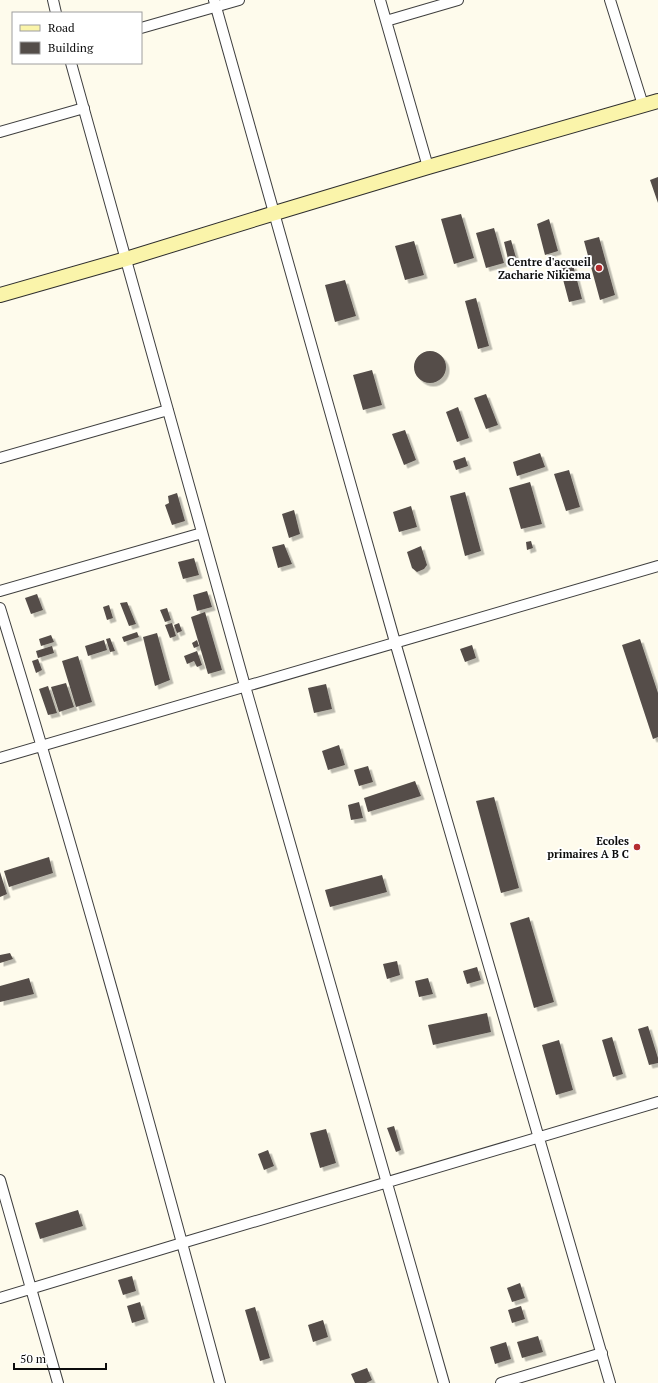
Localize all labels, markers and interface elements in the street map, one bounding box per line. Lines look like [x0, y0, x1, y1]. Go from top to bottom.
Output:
legend [12, 12, 142, 64]
text: Road [48, 20, 75, 35]
text: Building [48, 40, 94, 55]
place label: Centre d'accueil Zacharie Nikiema [498, 255, 591, 282]
marker: Centre d'accueil Zacharie Nikiema [594, 263, 604, 273]
place label: Ecoles primaires A B C [547, 834, 629, 861]
marker: Ecoles primaires A B C [632, 842, 642, 852]
scale bar [14, 1345, 106, 1371]
text: 50 m [20, 1351, 47, 1366]

